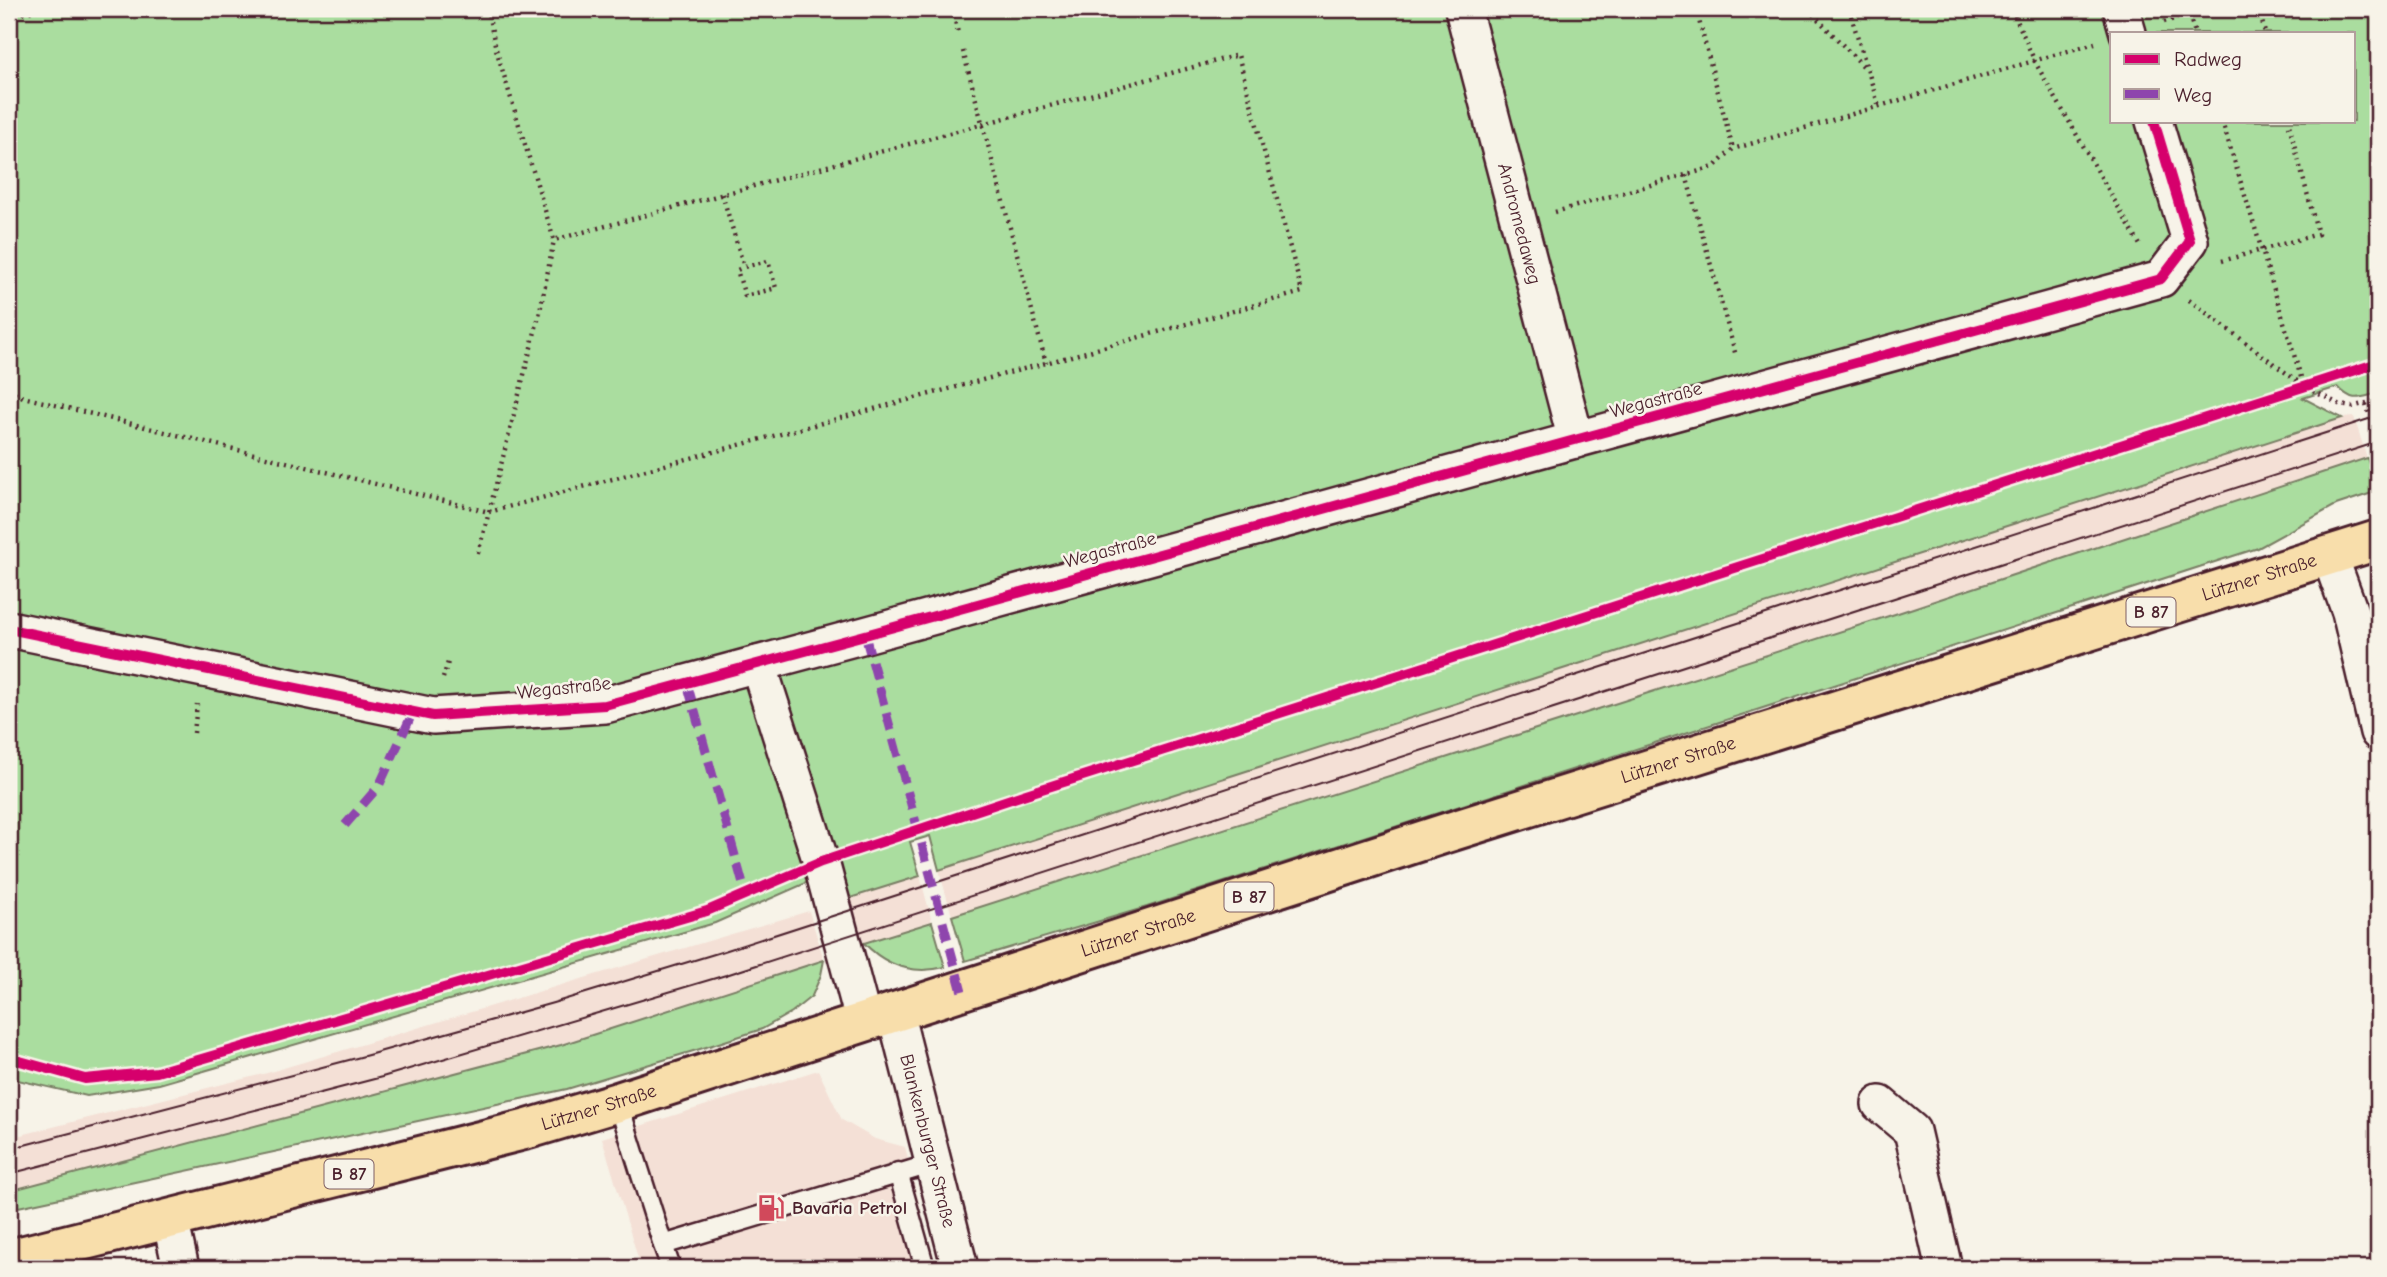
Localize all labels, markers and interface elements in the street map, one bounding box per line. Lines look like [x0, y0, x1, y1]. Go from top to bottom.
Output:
legend [2110, 32, 2356, 122]
text: Radweg [2174, 47, 2242, 71]
text: Weg [2174, 83, 2212, 107]
street label: Andromedaweg [1493, 161, 1546, 287]
street label: Wegastraße [1608, 377, 1704, 423]
street label: Wegastraße [1062, 527, 1158, 573]
street label: Lützner Straße [2199, 549, 2319, 606]
road number: B 87 [2126, 598, 2176, 626]
street label: Wegastraße [516, 672, 612, 704]
street label: Lützner Straße [1618, 732, 1738, 788]
road number: B 87 [1224, 882, 1274, 912]
street label: Lützner Straße [1078, 904, 1198, 962]
street label: Blankenburger Straße [895, 1052, 960, 1230]
street label: Lützner Straße [539, 1079, 659, 1135]
road number: B 87 [324, 1160, 374, 1189]
fuel station icon: Bavaria Petrol [756, 1193, 786, 1223]
place label: Bavaria Petrol [792, 1197, 907, 1219]

